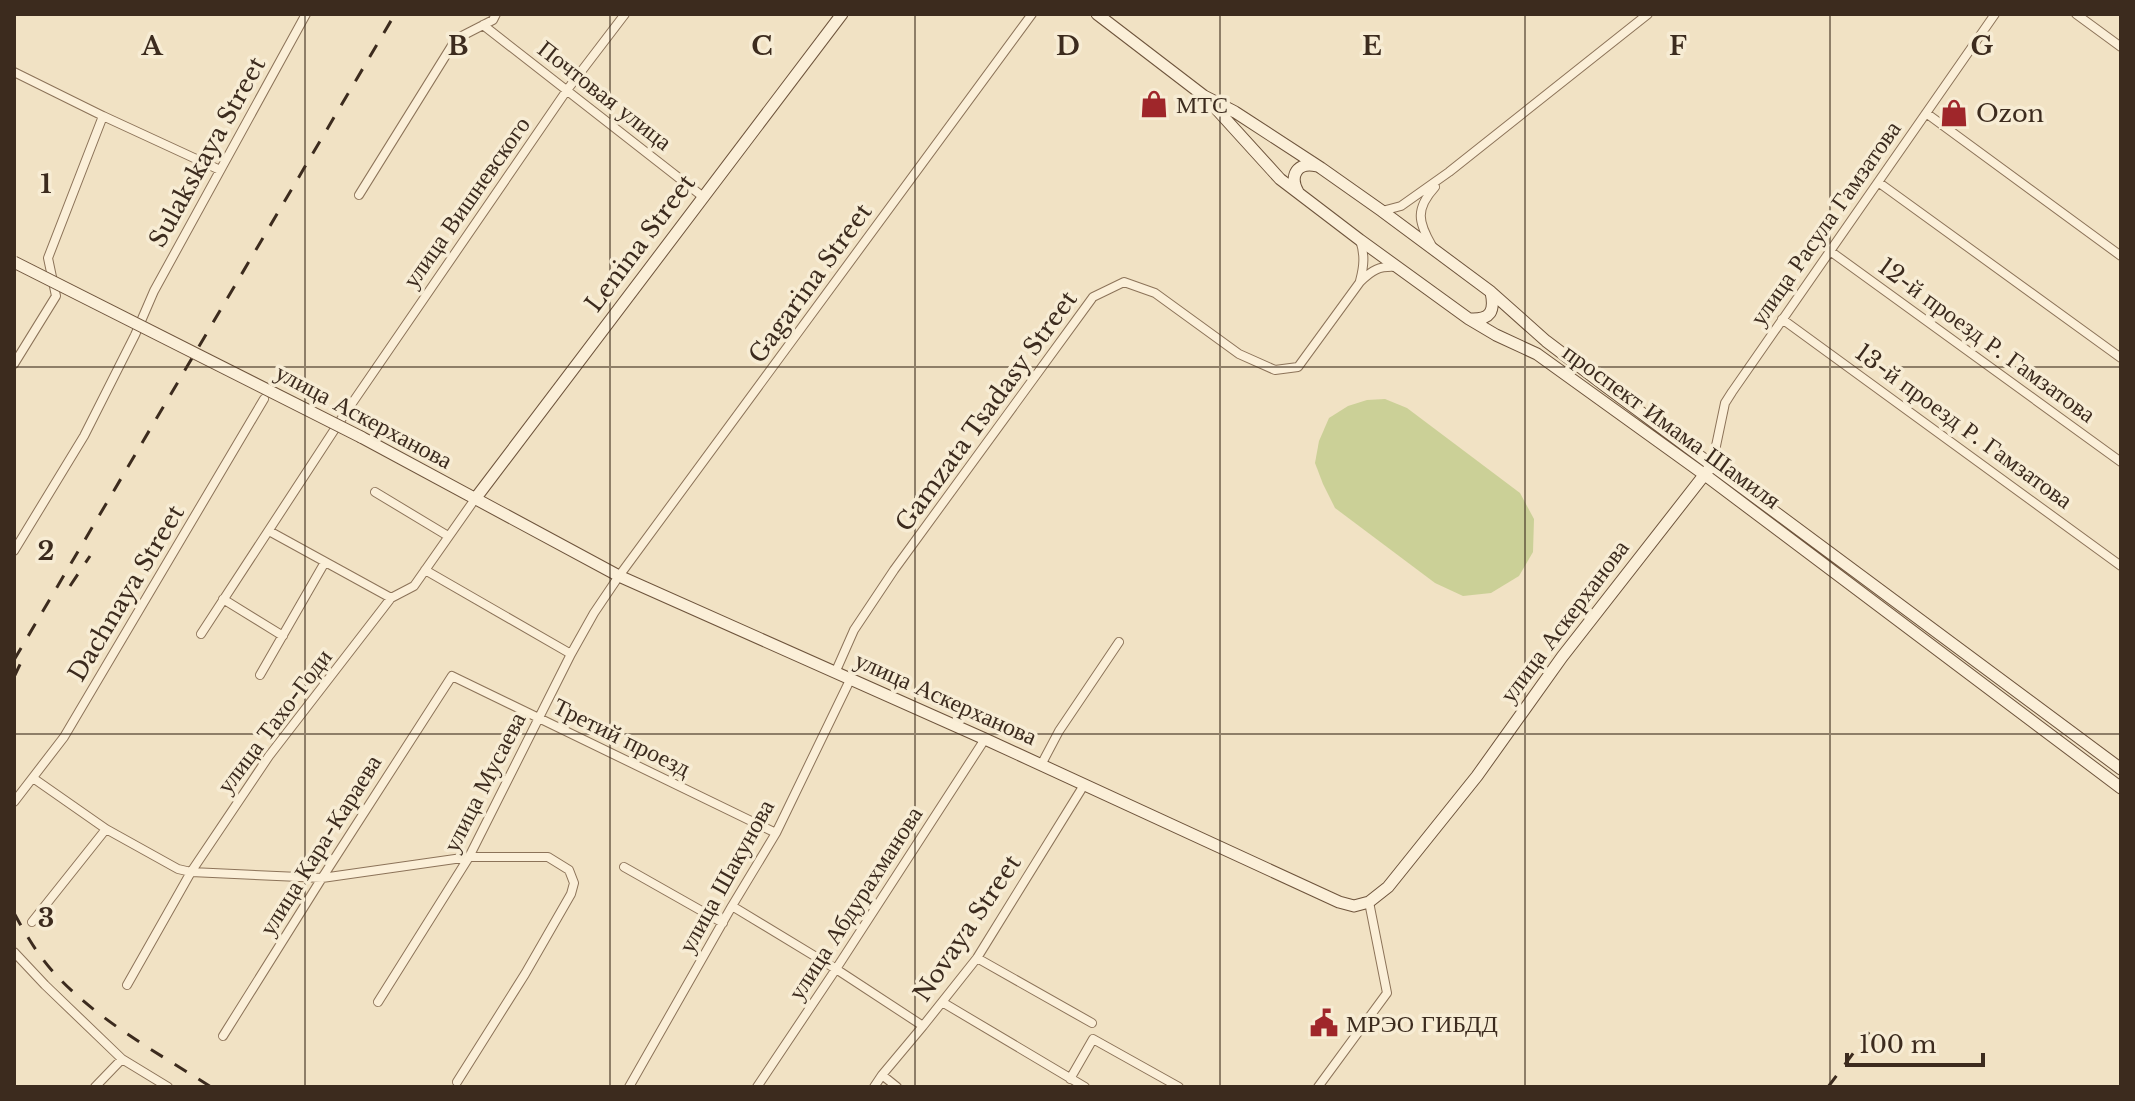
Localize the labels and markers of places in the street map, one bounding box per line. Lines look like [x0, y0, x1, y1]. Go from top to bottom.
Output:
shop icon: МТС [1139, 89, 1169, 119]
place label: МТС [1176, 90, 1228, 119]
shop icon: Ozon [1939, 98, 1969, 128]
place label: Ozon [1976, 99, 2044, 128]
public building icon: МРЭО ГИБДД [1309, 1008, 1339, 1038]
place label: МРЭО ГИБДД [1346, 1009, 1498, 1038]

